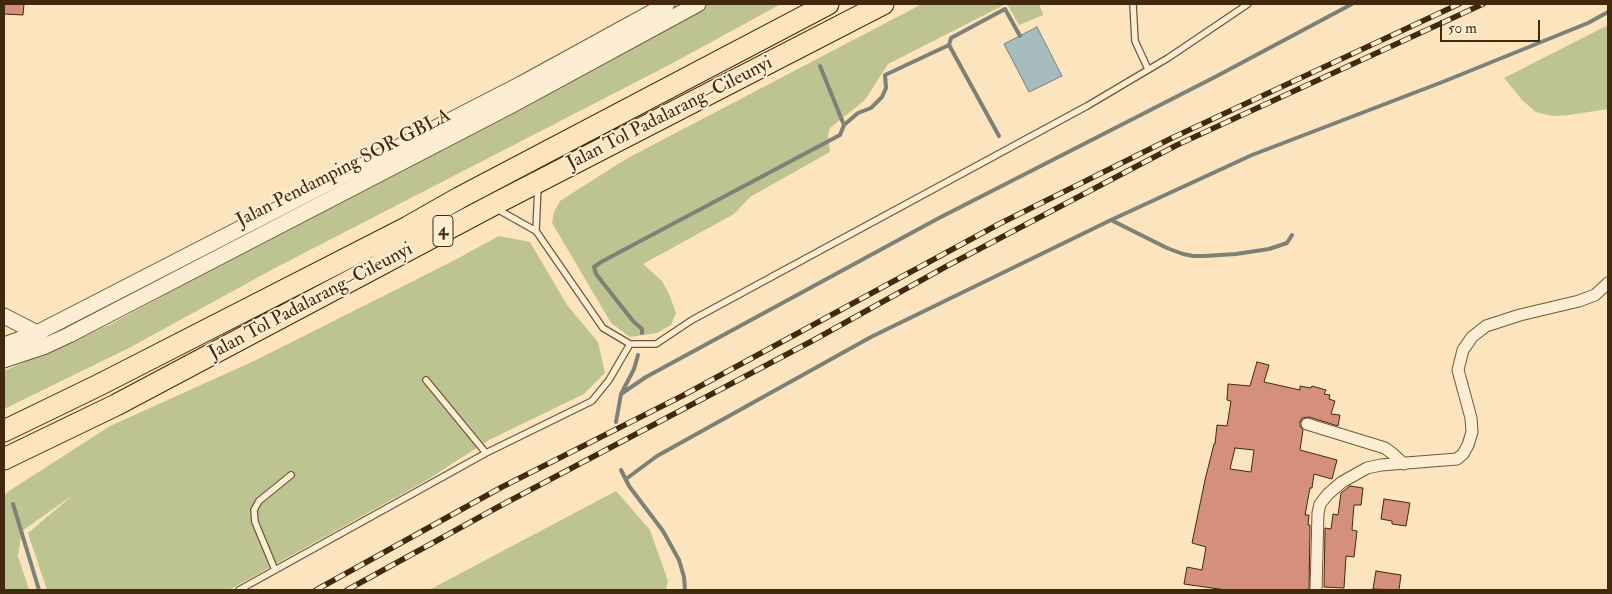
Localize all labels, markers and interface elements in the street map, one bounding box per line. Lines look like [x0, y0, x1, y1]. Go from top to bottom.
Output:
scale bar [1442, 10, 1542, 42]
text: 50 m [1448, 19, 1477, 38]
street label: Jalan Tol Padalarang–Cileunyi [563, 52, 777, 176]
street label: Jalan Pendamping SOR GBLA [233, 105, 455, 233]
road number: 4 [433, 216, 453, 247]
street label: Jalan Tol Padalarang–Cileunyi [205, 239, 417, 365]

